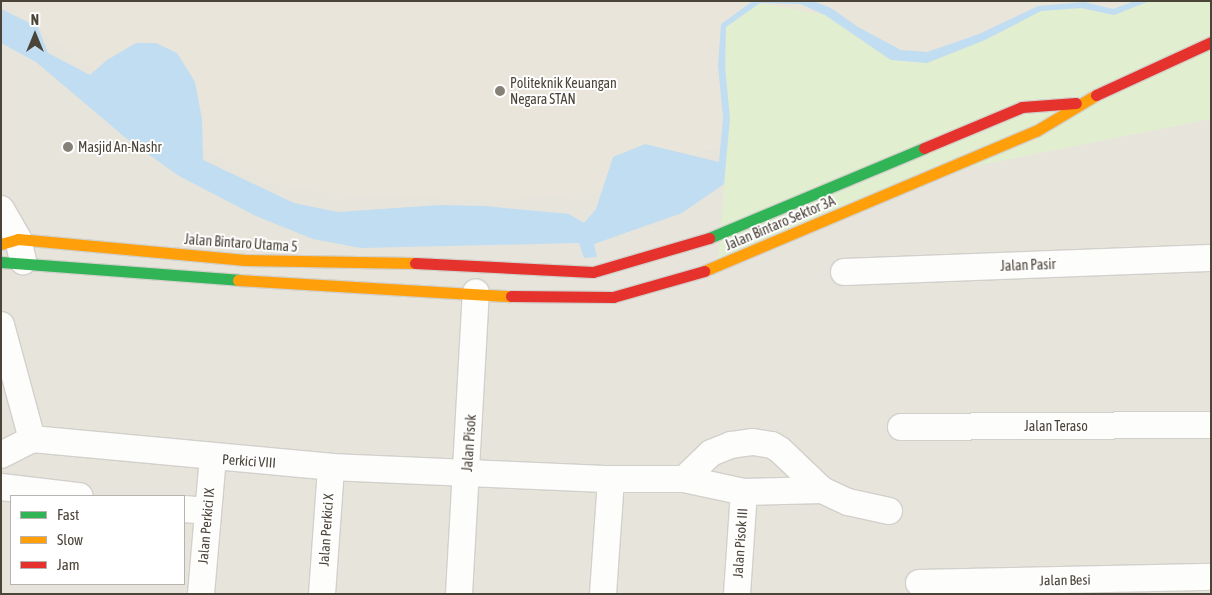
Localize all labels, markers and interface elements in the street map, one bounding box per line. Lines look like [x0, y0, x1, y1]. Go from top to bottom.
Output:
north arrow [10, 10, 60, 60]
text: N [31, 12, 39, 28]
place label: Politeknik Keuangan Negara STAN [510, 75, 617, 108]
marker: Politeknik Keuangan Negara STAN [494, 85, 506, 97]
place label: Masjid An-Nashr [78, 139, 162, 155]
marker: Masjid An-Nashr [62, 141, 74, 153]
street label: Jalan Bintaro Sektor 3A [722, 192, 838, 254]
street label: Jalan Bintaro Utama 5 [184, 231, 298, 255]
street label: Jalan Pasir [1000, 256, 1056, 274]
street label: Jalan Pisok [459, 414, 479, 472]
street label: Jalan Teraso [1024, 418, 1088, 434]
street label: Perkici VIII [221, 451, 277, 471]
street label: Jalan Perkici IX [194, 487, 218, 565]
street label: Jalan Perkici X [315, 493, 337, 567]
legend [10, 495, 185, 585]
text: Fast [57, 506, 79, 523]
street label: Jalan Pisok III [729, 507, 751, 579]
text: Slow [57, 531, 83, 548]
text: Jam [57, 556, 80, 573]
street label: Jalan Besi [1039, 571, 1091, 589]

